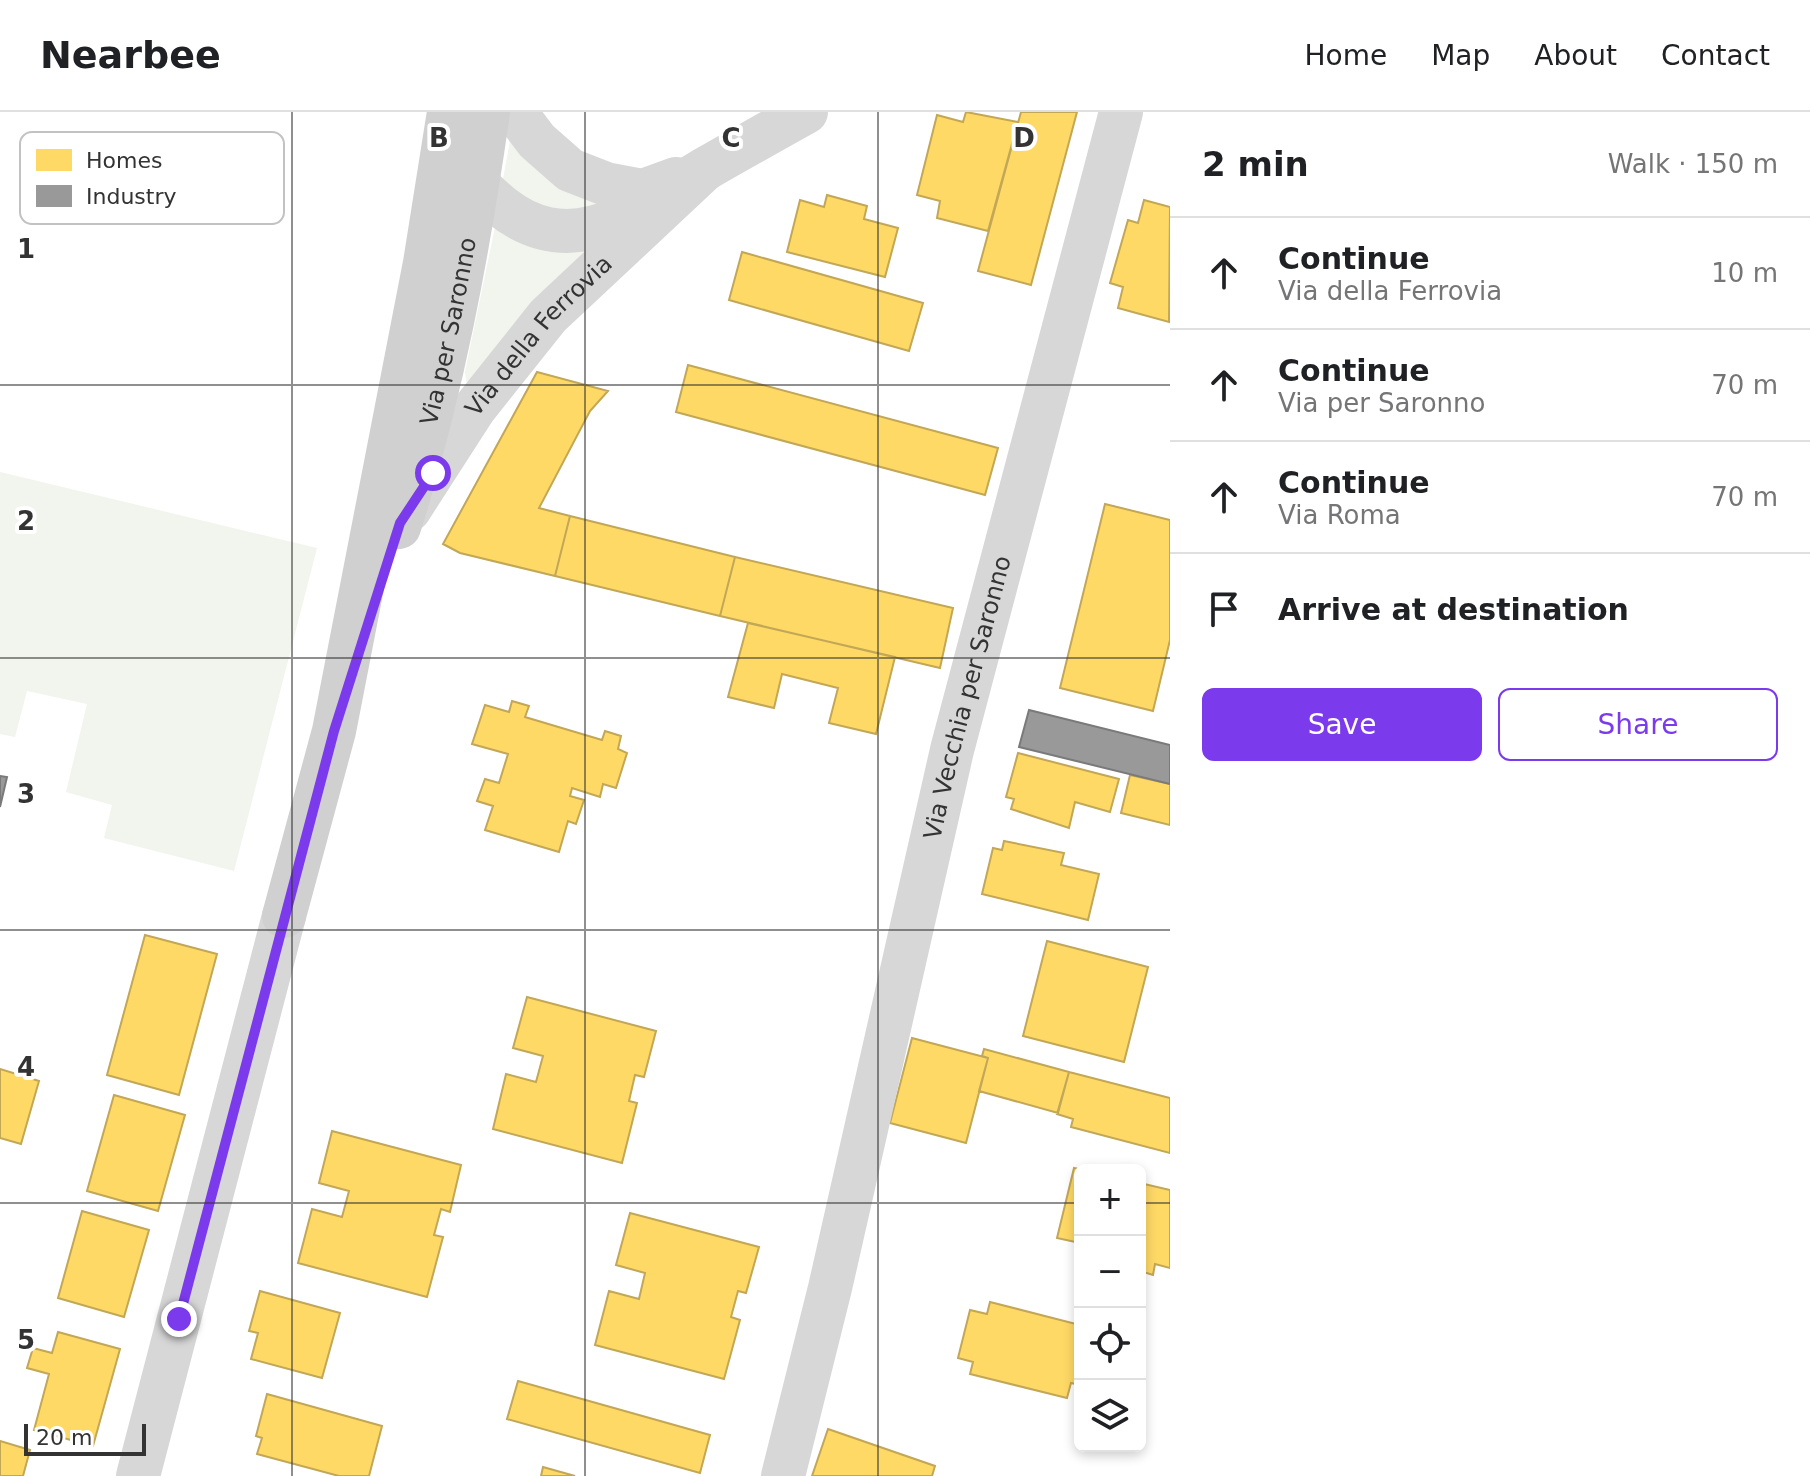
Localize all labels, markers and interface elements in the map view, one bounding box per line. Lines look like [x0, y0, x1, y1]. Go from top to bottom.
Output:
text: Nearbee [40, 33, 221, 77]
text: Home [1304, 39, 1387, 72]
text: Map [1431, 39, 1490, 72]
text: About [1534, 39, 1617, 72]
text: Contact [1661, 39, 1770, 72]
text: B [429, 123, 449, 153]
text: C [721, 123, 741, 153]
text: D [1013, 123, 1035, 153]
legend [20, 132, 284, 224]
text: 2 min [1202, 144, 1309, 184]
text: Homes [86, 148, 162, 173]
text: Walk · 150 m [1608, 149, 1778, 179]
text: Industry [86, 184, 177, 209]
text: 1 [17, 234, 35, 264]
street label: Via per Saronno [415, 235, 482, 428]
text: Continue [1278, 241, 1430, 276]
street label: Via della Ferrovia [460, 249, 618, 422]
icon: ahead [1202, 251, 1246, 295]
text: 10 m [1711, 258, 1778, 288]
text: Via della Ferrovia [1278, 276, 1502, 306]
text: Continue [1278, 353, 1430, 388]
icon: ahead [1202, 363, 1246, 407]
text: 70 m [1711, 370, 1778, 400]
text: Via per Saronno [1278, 388, 1485, 418]
route start [415, 455, 451, 491]
text: Continue [1278, 465, 1430, 500]
icon: ahead [1202, 475, 1246, 519]
text: 70 m [1711, 482, 1778, 512]
text: Via Roma [1278, 500, 1401, 530]
text: 2 [17, 506, 35, 536]
street label: Via Vecchia per Saronno [918, 553, 1017, 842]
icon: arrive [1202, 587, 1246, 631]
text: Arrive at destination [1278, 592, 1629, 627]
button: Save [1202, 688, 1482, 761]
button: Share [1498, 688, 1778, 761]
text: 3 [17, 779, 35, 809]
text: 4 [17, 1052, 35, 1082]
map controls [1074, 1164, 1146, 1452]
button: + [1074, 1164, 1146, 1236]
button: − [1074, 1236, 1146, 1308]
route end [161, 1301, 197, 1337]
button: locate [1074, 1308, 1146, 1380]
text: 5 [17, 1325, 35, 1355]
button: layers [1074, 1380, 1146, 1452]
scale bar [24, 1420, 146, 1456]
text: 20 m [36, 1425, 92, 1450]

